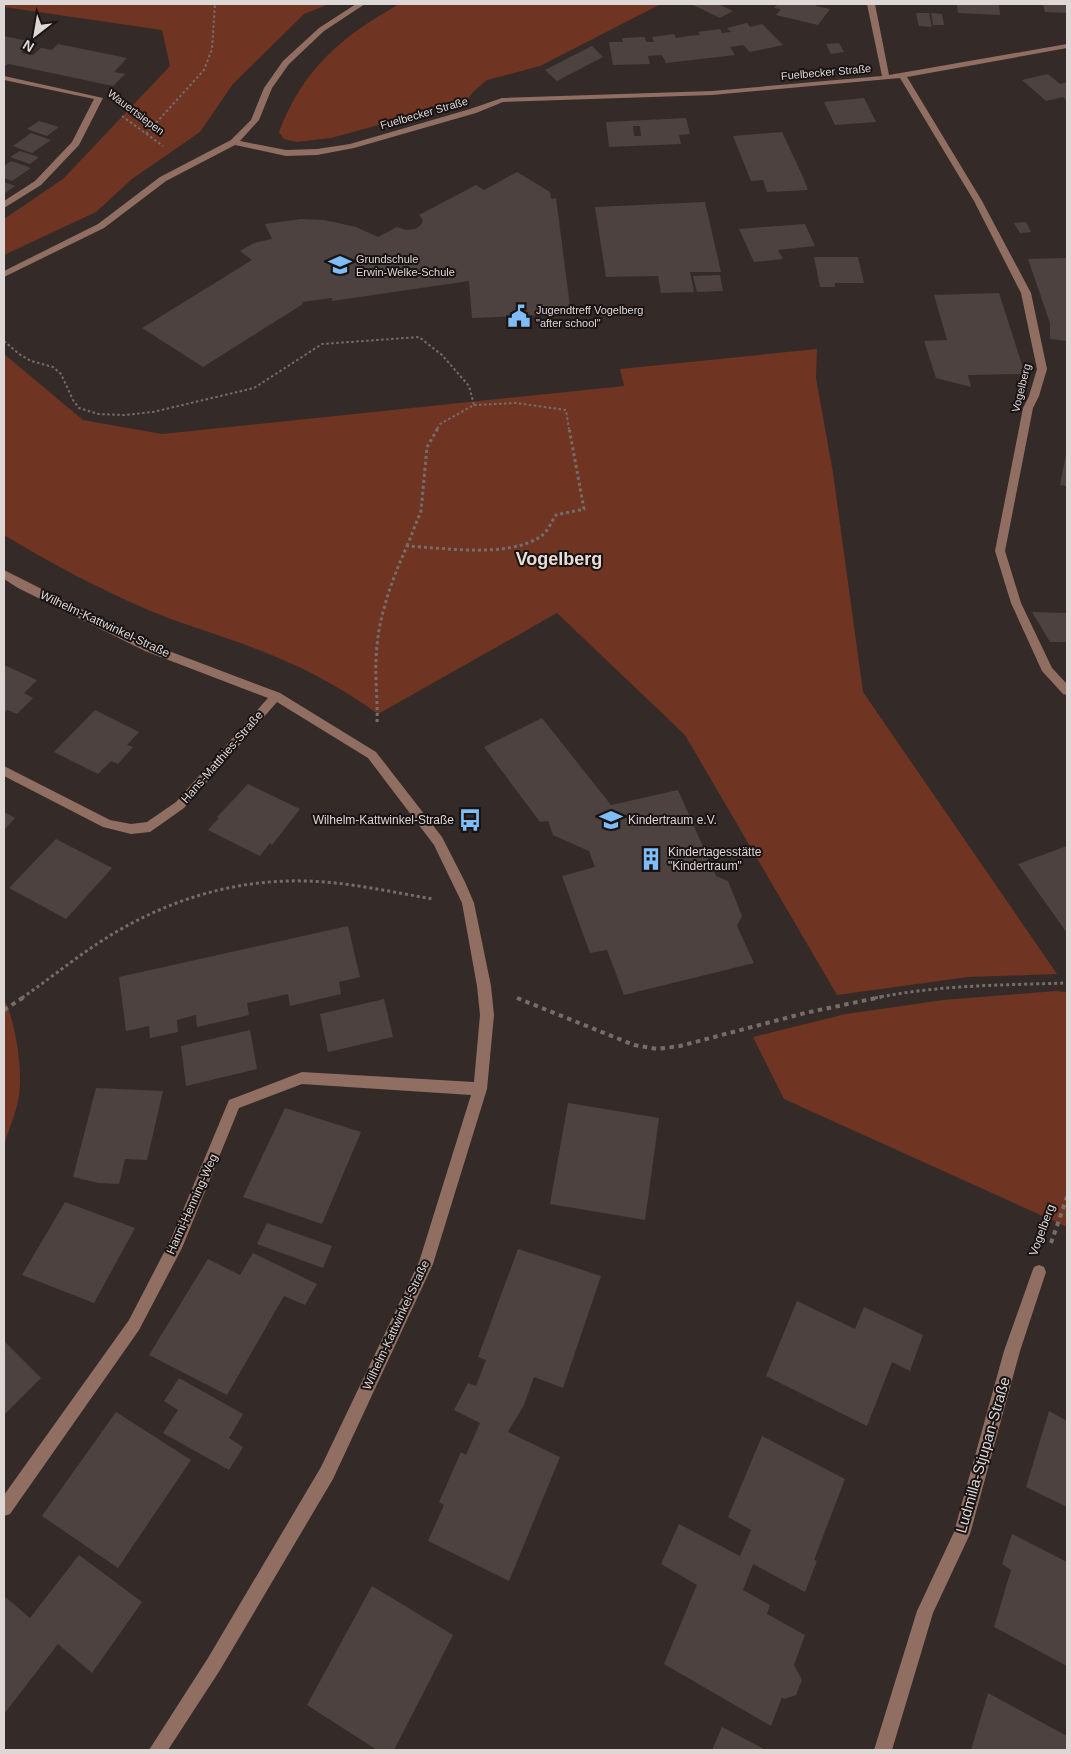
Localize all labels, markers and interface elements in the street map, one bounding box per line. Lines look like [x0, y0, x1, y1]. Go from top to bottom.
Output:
north arrow [10, 10, 60, 60]
text: N [20, 37, 37, 56]
street label: Fuelbecker Straße [780, 62, 872, 82]
street label: Wauertsiepen [105, 87, 167, 137]
street label: Fuelbecker Straße [379, 95, 469, 131]
school or university icon: Grundschule Erwin-Welke-Schule [327, 252, 353, 278]
place label: Grundschule Erwin-Welke-Schule [356, 253, 455, 278]
public building icon: Jugendtreff Vogelberg "after school" [506, 303, 532, 329]
place label: Jugendtreff Vogelberg "after school" [536, 304, 643, 329]
street label: Vogelberg [1009, 363, 1033, 413]
district label: Vogelberg [516, 549, 602, 569]
street label: Wilhelm-Kattwinkel-Straße [38, 588, 172, 660]
street label: Hans-Matthies-Straße [178, 708, 266, 806]
bus stop icon: Wilhelm-Kattwinkel-Straße [457, 807, 483, 833]
school or university icon: Kindertraum e.V. [598, 807, 624, 833]
place label: Wilhelm-Kattwinkel-Straße [313, 813, 454, 827]
place label: Kindertraum e.V. [628, 813, 717, 827]
place label: Kindertagesstätte "Kindertraum" [668, 845, 762, 873]
building icon: Kindertagesstätte "Kindertraum" [638, 846, 664, 872]
street label: Hanni-Henning-Weg [164, 1152, 220, 1256]
street label: Vogelberg [1026, 1202, 1058, 1258]
street label: Wilhelm-Kattwinkel-Straße [360, 1258, 432, 1392]
street label: Ludmilla-Stjupan-Straße [952, 1375, 1013, 1535]

